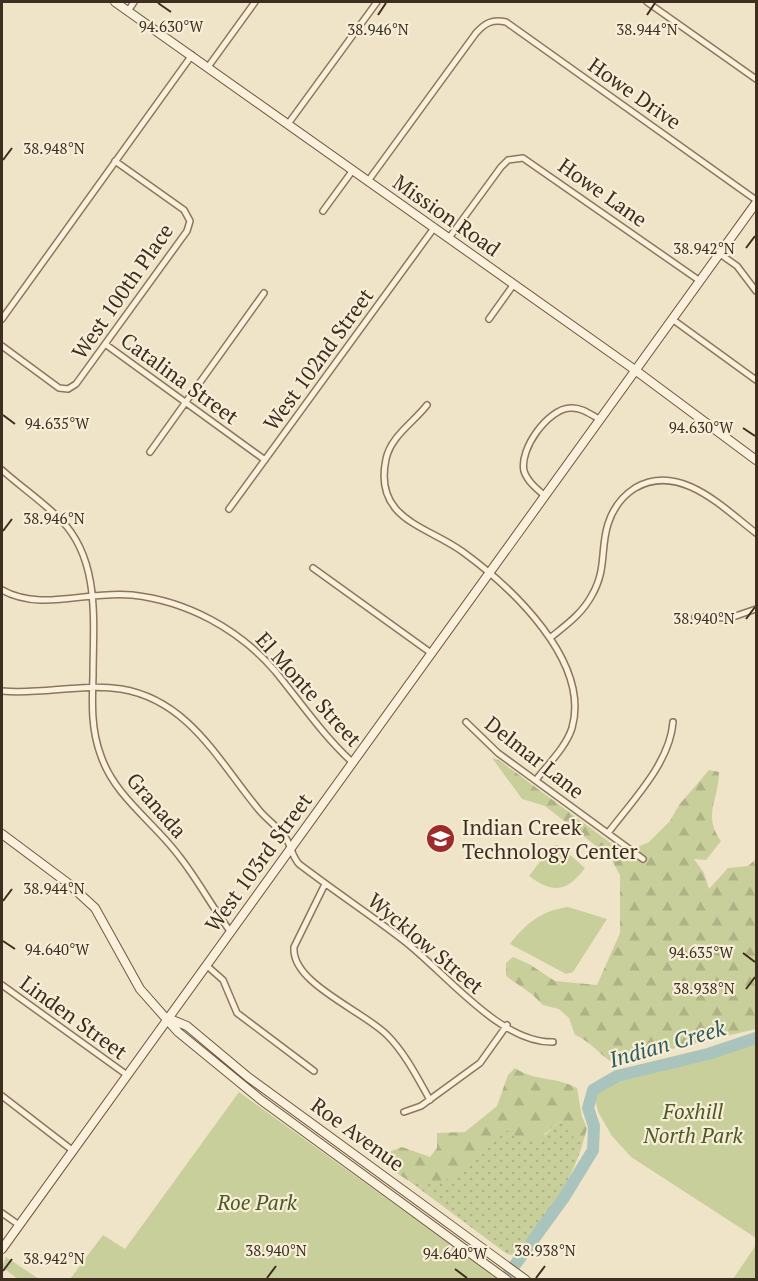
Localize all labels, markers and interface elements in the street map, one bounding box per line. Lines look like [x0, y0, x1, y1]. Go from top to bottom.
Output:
text: 94.630°W [139, 16, 204, 36]
text: 38.946°N [347, 19, 409, 39]
text: 38.944°N [616, 19, 678, 39]
street label: Howe Drive [583, 51, 687, 135]
text: 38.948°N [23, 138, 85, 158]
street label: Howe Lane [553, 151, 653, 233]
street label: Mission Road [388, 168, 507, 263]
street label: West 100th Place [65, 218, 179, 364]
text: 38.942°N [673, 238, 735, 258]
street label: West 102nd Street [257, 282, 379, 436]
street label: Catalina Street [115, 326, 245, 430]
text: 94.635°W [25, 413, 90, 433]
text: 94.630°W [669, 417, 734, 437]
text: 38.946°N [23, 508, 85, 528]
text: 38.940°N [673, 608, 735, 628]
street label: El Monte Street [250, 626, 368, 753]
street label: Delmar Lane [480, 709, 590, 805]
street label: Granada [121, 766, 194, 844]
street label: West 103rd Street [198, 787, 318, 937]
place label: Indian Creek Technology Center [462, 813, 638, 865]
school or university icon: Indian Creek Technology Center [425, 823, 457, 855]
text: 38.944°N [23, 878, 85, 898]
street label: Wycklow Street [362, 886, 490, 1000]
text: 94.640°W [25, 939, 90, 959]
text: 94.635°W [669, 942, 734, 962]
street label: Linden Street [15, 969, 133, 1066]
text: 38.938°N [673, 978, 735, 998]
water label: Indian Creek [604, 1012, 729, 1074]
street label: Roe Avenue [306, 1091, 410, 1177]
park label: Foxhill North Park [643, 1097, 743, 1149]
park label: Roe Park [216, 1188, 298, 1216]
text: 38.940°N [245, 1240, 307, 1260]
text: 38.938°N [514, 1240, 576, 1260]
text: 94.640°W [423, 1243, 488, 1263]
text: 38.942°N [23, 1248, 85, 1268]

